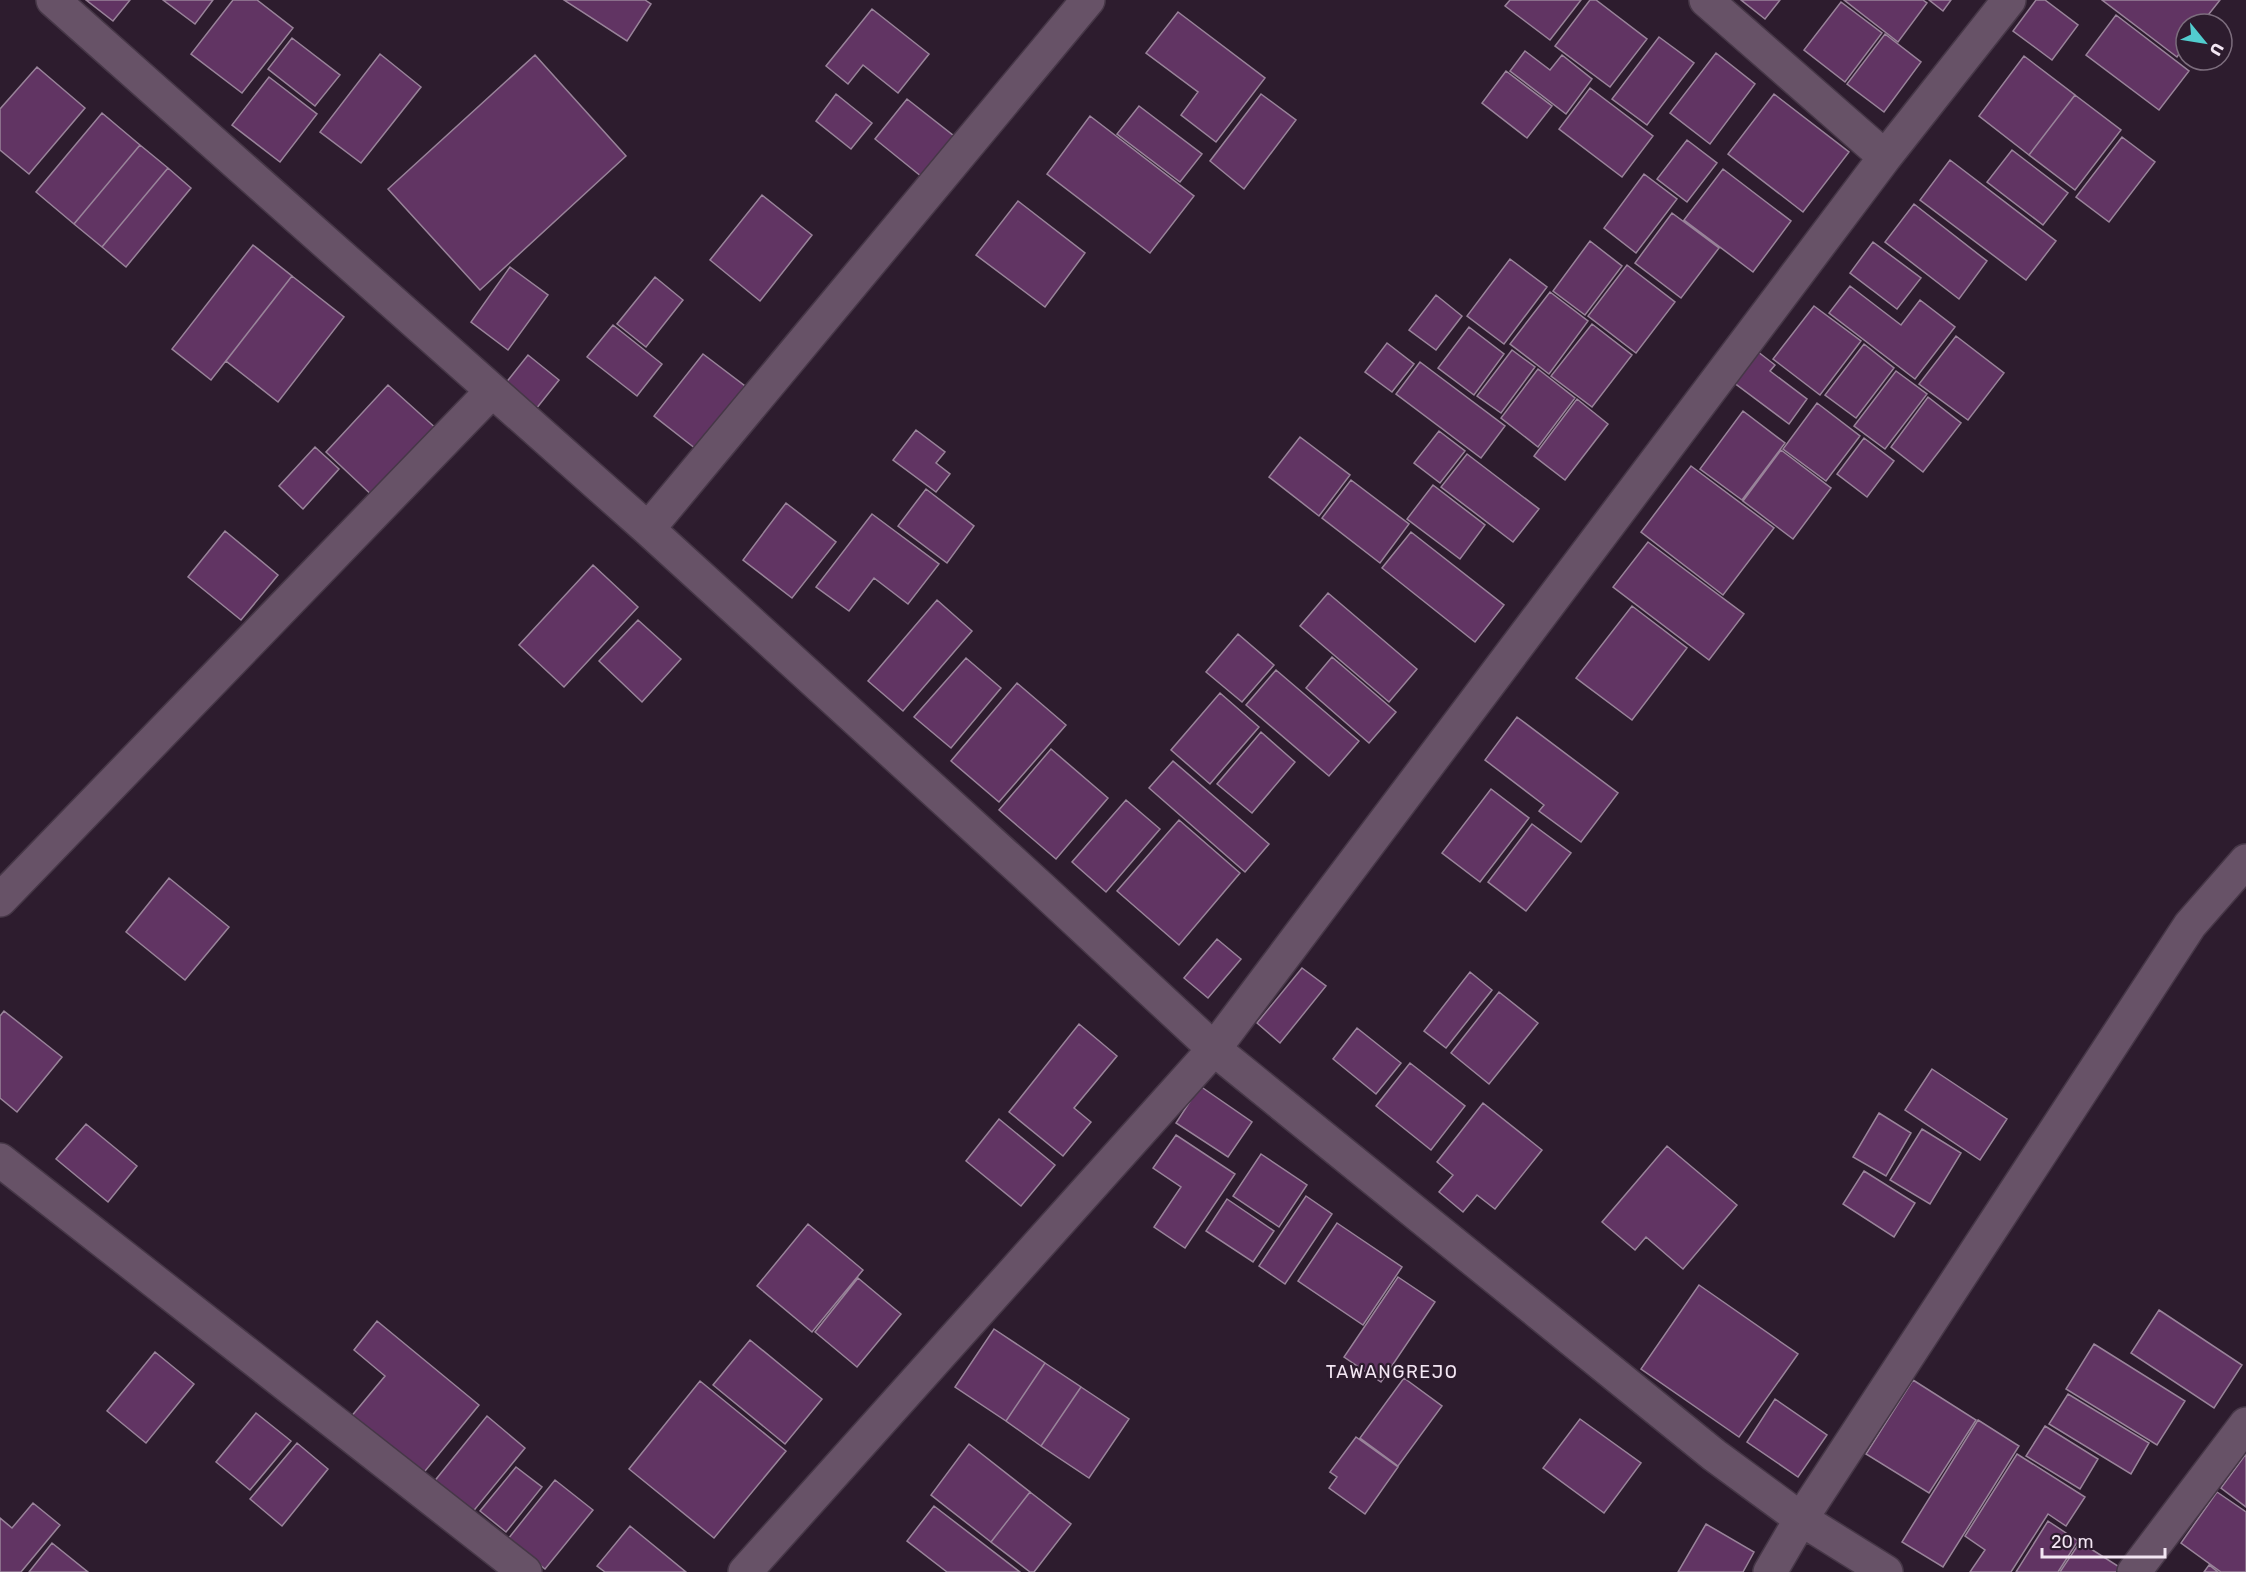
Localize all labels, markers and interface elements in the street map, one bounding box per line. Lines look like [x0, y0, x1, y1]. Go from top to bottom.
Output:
north arrow [2174, 12, 2234, 72]
text: U [2205, 39, 2228, 59]
district label: TAWANGREJO [1326, 1361, 1458, 1383]
scale bar [2042, 1521, 2165, 1559]
text: 20 m [2051, 1531, 2093, 1553]

